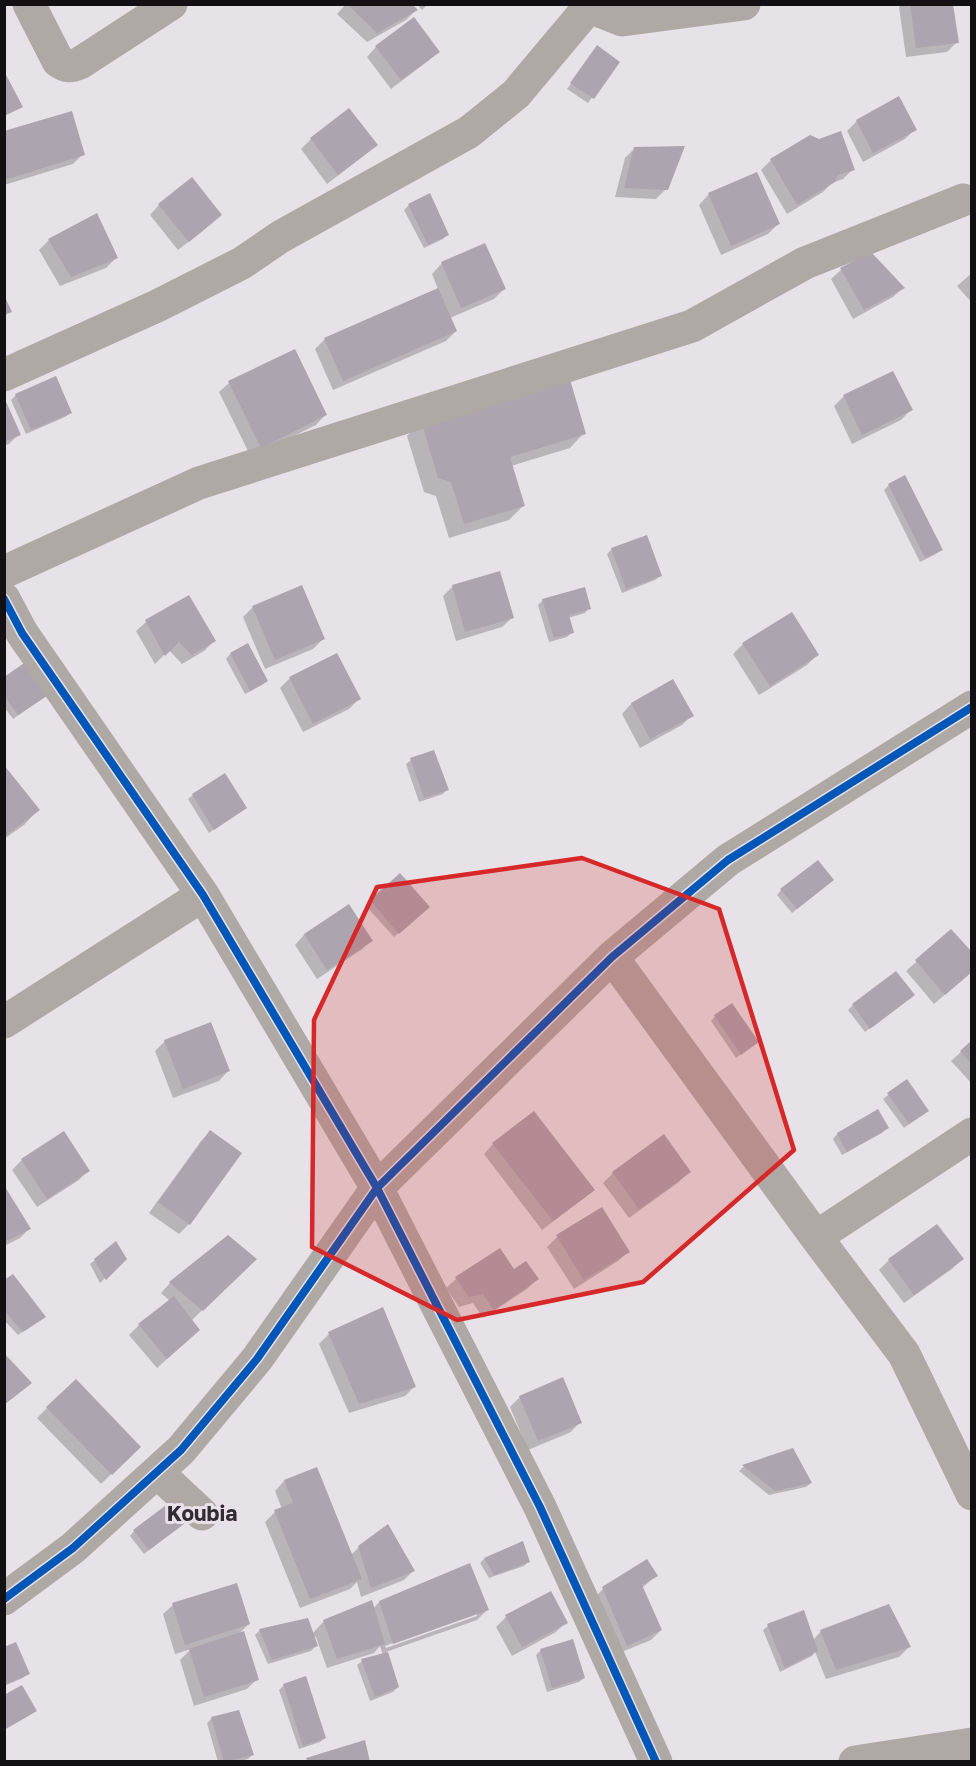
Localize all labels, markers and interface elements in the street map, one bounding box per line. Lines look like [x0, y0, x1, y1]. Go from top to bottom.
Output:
district label: Koubia [167, 1500, 237, 1526]

